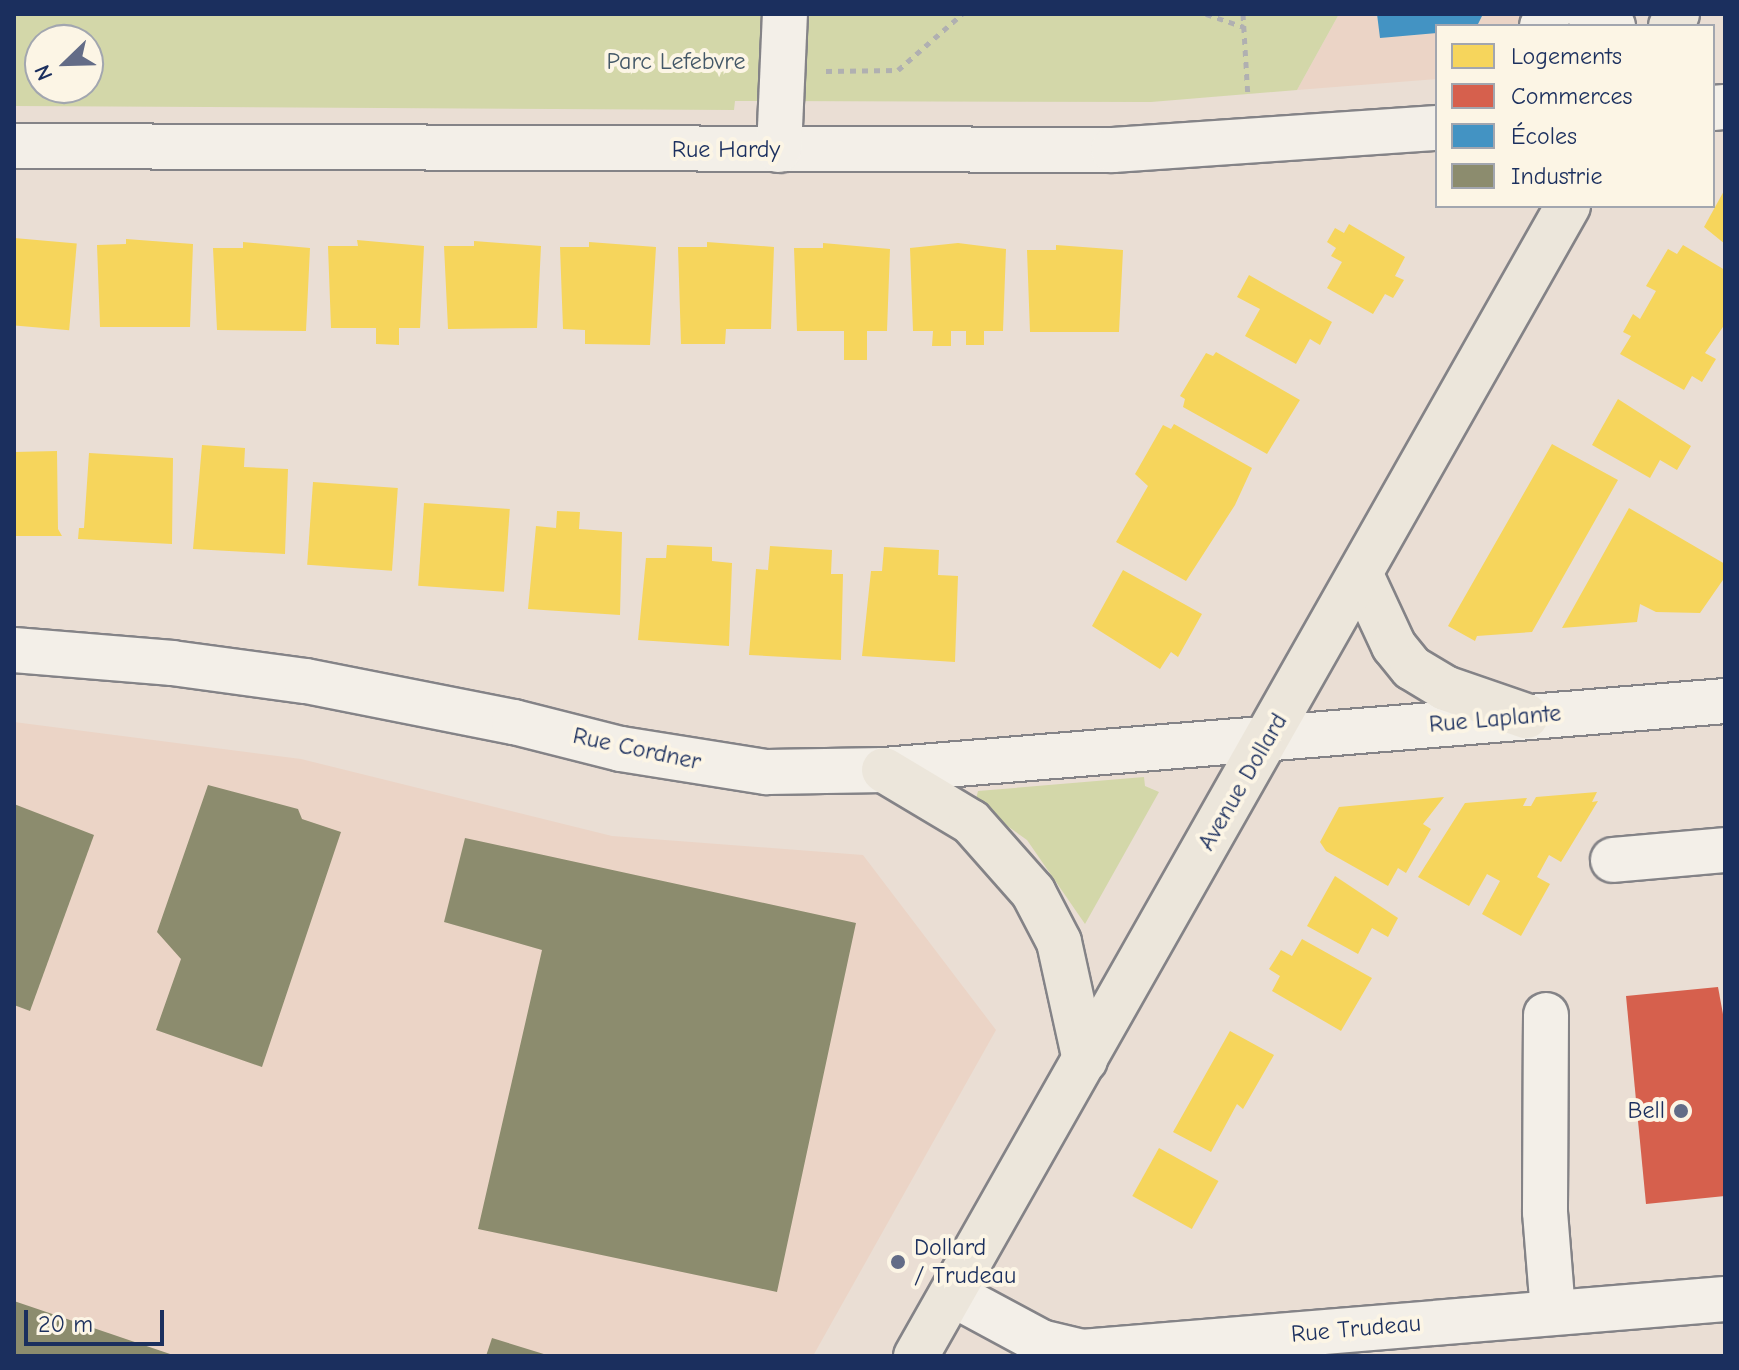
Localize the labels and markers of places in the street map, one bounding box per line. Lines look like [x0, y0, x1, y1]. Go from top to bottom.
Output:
place label: Bell [1628, 1097, 1665, 1125]
marker: Bell [1672, 1102, 1690, 1120]
place label: Dollard / Trudeau [914, 1234, 1016, 1290]
marker: Dollard / Trudeau [889, 1253, 907, 1271]

